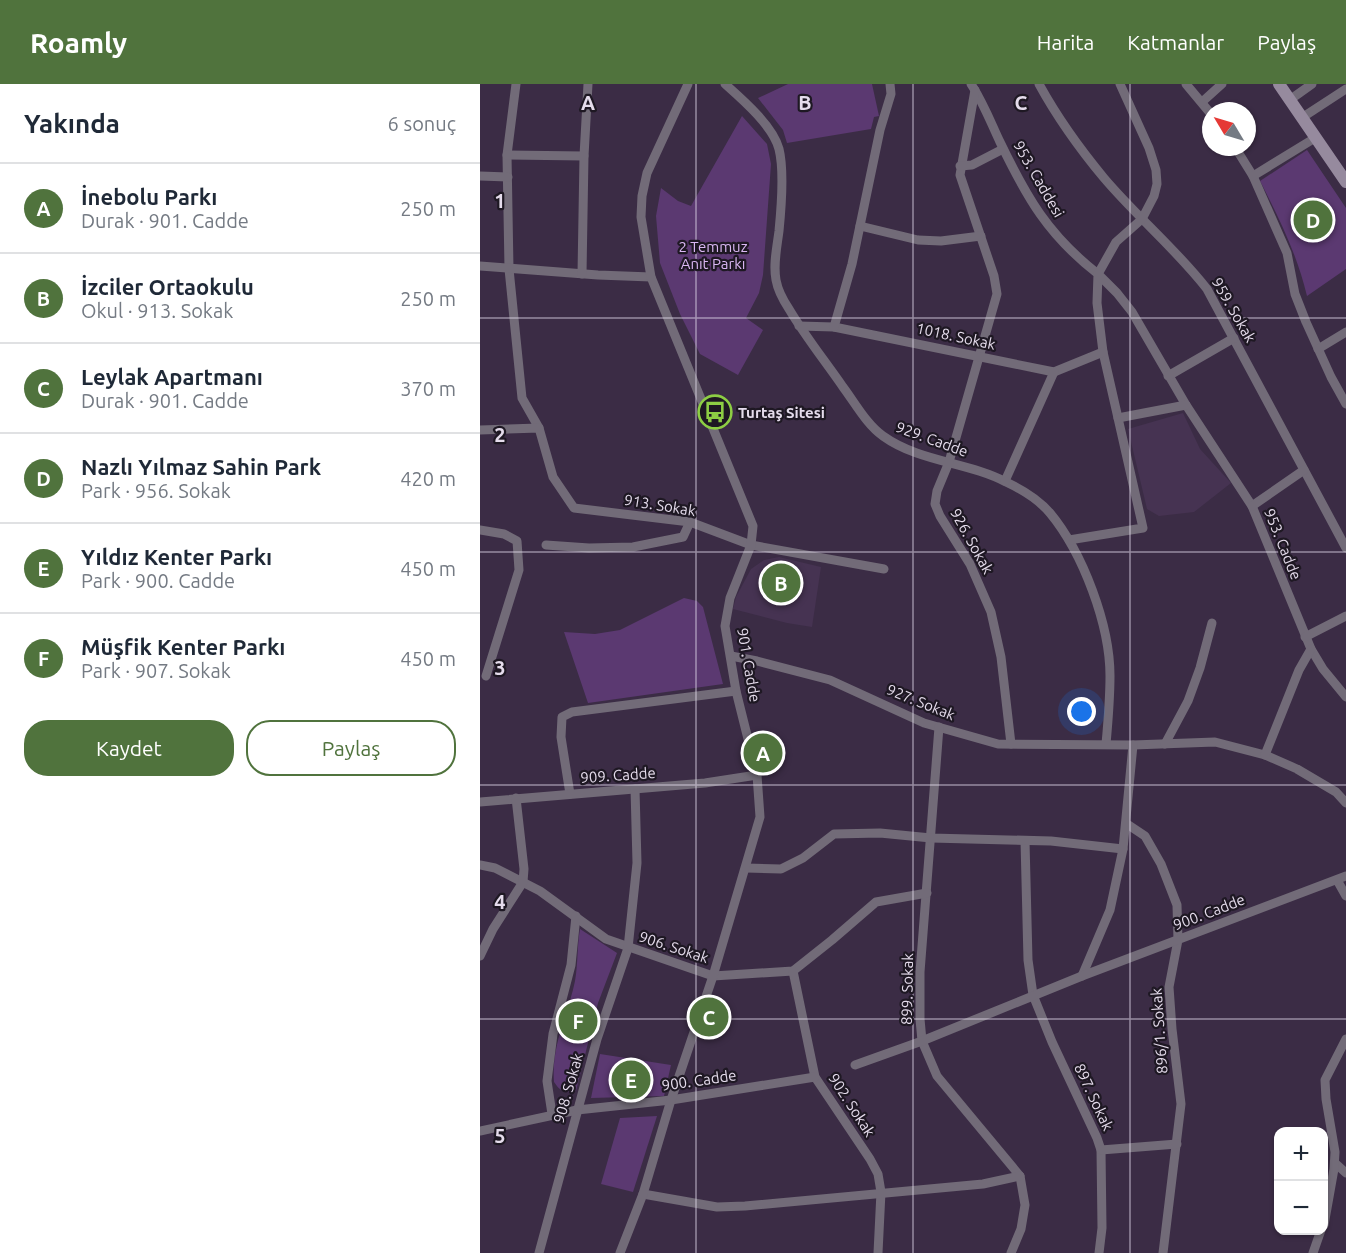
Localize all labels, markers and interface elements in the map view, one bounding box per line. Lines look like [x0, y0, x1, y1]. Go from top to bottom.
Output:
text: Roamly [30, 27, 127, 58]
text: Harita [1037, 30, 1094, 54]
text: Katmanlar [1127, 30, 1224, 54]
text: Paylaş [1257, 30, 1316, 54]
text: A [581, 91, 595, 114]
text: B [798, 91, 812, 114]
text: C [1015, 91, 1028, 114]
north arrow [1202, 102, 1256, 156]
text: Yakında [24, 109, 120, 138]
text: 6 sonuç [388, 112, 456, 135]
street label: 953. Caddesi [1010, 138, 1068, 220]
text: İnebolu Parkı [81, 184, 217, 209]
text: 1 [494, 189, 506, 212]
text: A [36, 197, 51, 220]
text: 250 m [400, 197, 456, 220]
pin: D [1294, 198, 1332, 242]
text: Durak · 901. Cadde [81, 209, 249, 232]
park label: 2 Temmuz Anıt Parkı [678, 238, 748, 272]
text: İzciler Ortaokulu [81, 274, 254, 299]
street label: 959. Sokak [1209, 275, 1260, 346]
text: B [37, 287, 50, 310]
text: 250 m [400, 287, 456, 310]
text: Okul · 913. Sokak [81, 299, 233, 322]
street label: 1018. Sokak [915, 319, 998, 353]
text: Leylak Apartmanı [81, 364, 263, 389]
text: C [37, 377, 50, 400]
text: 370 m [400, 377, 456, 400]
text: Durak · 901. Cadde [81, 389, 249, 412]
bus stop icon: Turtaş Sitesi [697, 394, 733, 430]
place label: Turtaş Sitesi [738, 404, 825, 422]
street label: 929. Cadde [894, 418, 970, 460]
text: 2 [494, 423, 506, 446]
text: Nazlı Yılmaz Sahin Park [81, 454, 321, 479]
text: D [36, 467, 51, 490]
text: 420 m [400, 467, 456, 490]
text: Park · 956. Sokak [81, 479, 231, 502]
street label: 913. Sokak [623, 491, 697, 519]
street label: 926. Sokak [947, 505, 997, 577]
street label: 953. Cadde [1261, 506, 1305, 582]
text: Yıldız Kenter Parkı [81, 544, 272, 569]
text: E [38, 557, 49, 580]
text: 450 m [400, 557, 456, 580]
pin: B [762, 560, 800, 606]
text: Park · 900. Cadde [81, 569, 235, 592]
street label: 901. Cadde [734, 626, 764, 704]
text: Müşfik Kenter Parkı [81, 634, 285, 659]
text: F [38, 647, 49, 670]
text: 450 m [400, 647, 456, 670]
text: 3 [494, 656, 506, 679]
text: Park · 907. Sokak [81, 659, 231, 682]
street label: 927. Sokak [884, 681, 958, 724]
your location [1067, 697, 1096, 726]
button: Kaydet [24, 720, 234, 776]
button: Paylaş [246, 720, 456, 776]
pin: A [744, 730, 782, 776]
street label: 909. Cadde [580, 764, 656, 786]
text: 4 [494, 890, 506, 913]
street label: 900. Cadde [1171, 891, 1247, 933]
street label: 906. Sokak [637, 928, 711, 966]
street label: 899. Sokak [898, 952, 916, 1025]
street label: 896/1. Sokak [1147, 987, 1170, 1074]
pin: C [690, 994, 728, 1040]
pin: F [558, 998, 598, 1044]
street label: 908. Sokak [550, 1051, 586, 1125]
pin: E [612, 1058, 650, 1102]
street label: 897. Sokak [1071, 1061, 1117, 1134]
street label: 900. Cadde [661, 1066, 737, 1094]
street label: 902. Sokak [825, 1070, 879, 1140]
text: 5 [494, 1124, 506, 1147]
map controls [1274, 1127, 1328, 1235]
button: + [1274, 1127, 1328, 1181]
button: − [1274, 1181, 1328, 1235]

